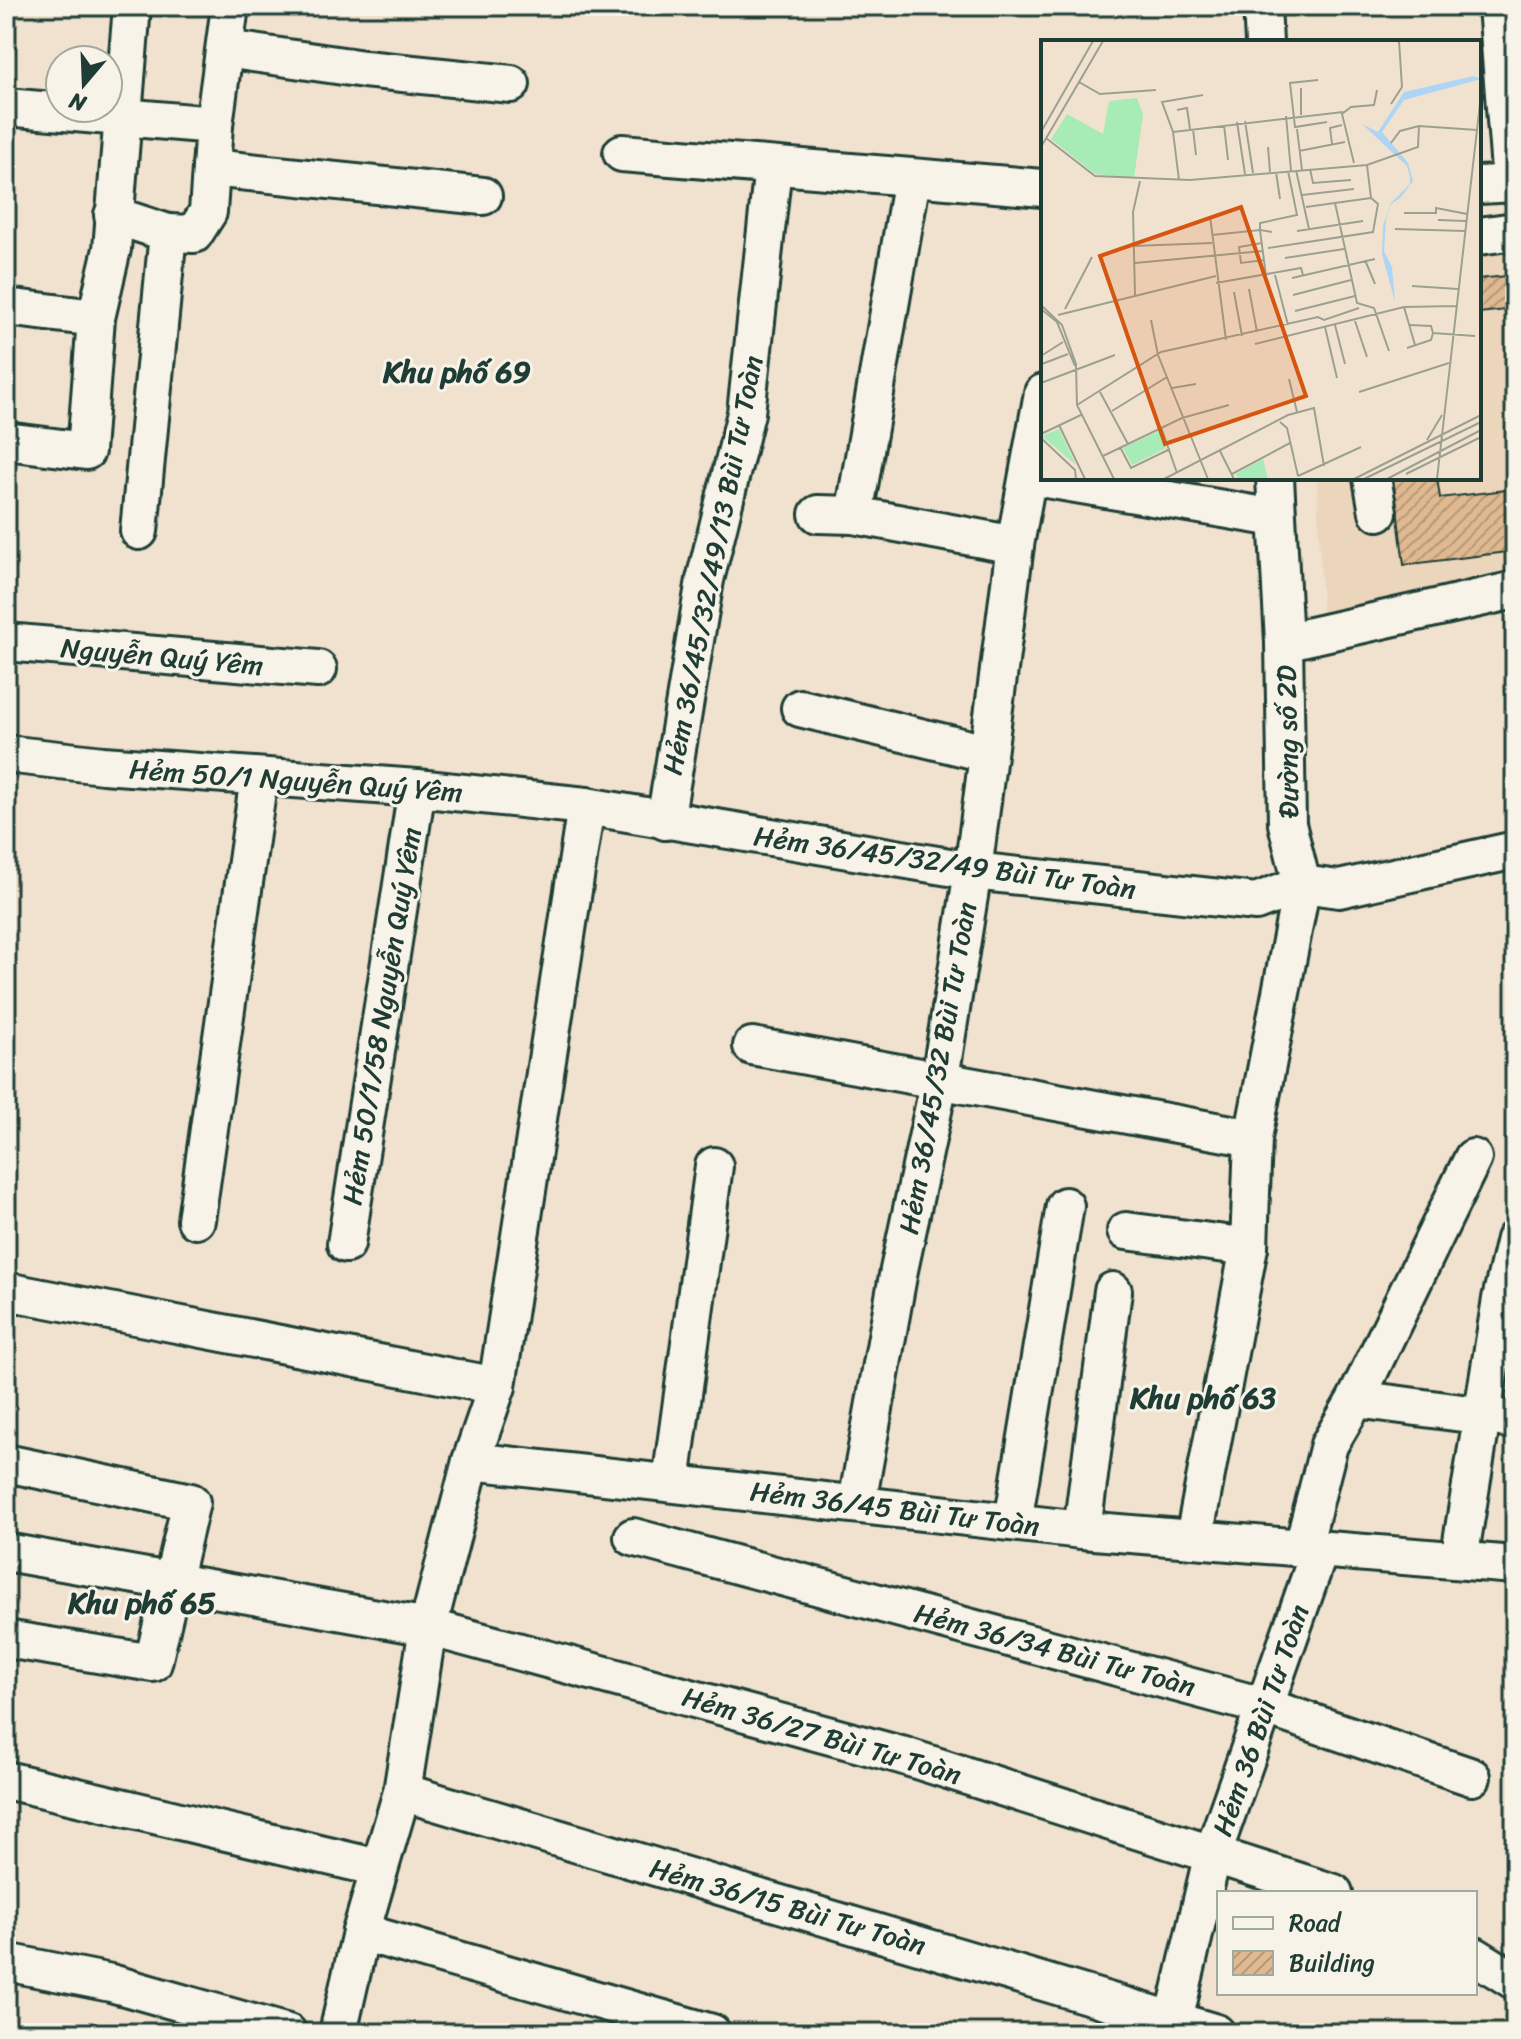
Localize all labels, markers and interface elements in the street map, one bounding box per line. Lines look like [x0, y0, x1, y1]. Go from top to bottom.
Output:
inset map [1041, 40, 1481, 480]
north arrow [44, 44, 124, 124]
text: N [63, 81, 92, 124]
district label: Khu phố 69 [382, 345, 531, 399]
street label: Hẻm 36/45/32/49/13 Bùi Tư Toàn [648, 351, 777, 779]
street label: Nguyễn Quý Yêm [59, 623, 265, 690]
street label: Đường số 2D [1262, 665, 1313, 819]
street label: Hẻm 50/1 Nguyễn Quý Yêm [128, 744, 464, 817]
street label: Hẻm 36/45/32/49 Bùi Tư Toàn [751, 811, 1139, 914]
street label: Hẻm 50/1/58 Nguyễn Quý Yêm [327, 824, 436, 1209]
street label: Hẻm 36/45/32 Bùi Tư Toàn [884, 898, 991, 1238]
district label: Khu phố 63 [1129, 1371, 1277, 1425]
street label: Hẻm 36/45 Bùi Tư Toàn [747, 1466, 1042, 1551]
district label: Khu phố 65 [67, 1576, 216, 1630]
street label: Hẻm 36/34 Bùi Tư Toàn [909, 1588, 1201, 1711]
street label: Hẻm 36 Bùi Tư Toàn [1198, 1597, 1323, 1843]
street label: Hẻm 36/27 Bùi Tư Toàn [676, 1672, 967, 1799]
street label: Hẻm 36/15 Bùi Tư Toàn [644, 1844, 932, 1969]
legend [1217, 1891, 1477, 1995]
text: Road [1289, 1902, 1343, 1944]
text: Building [1289, 1942, 1375, 1984]

